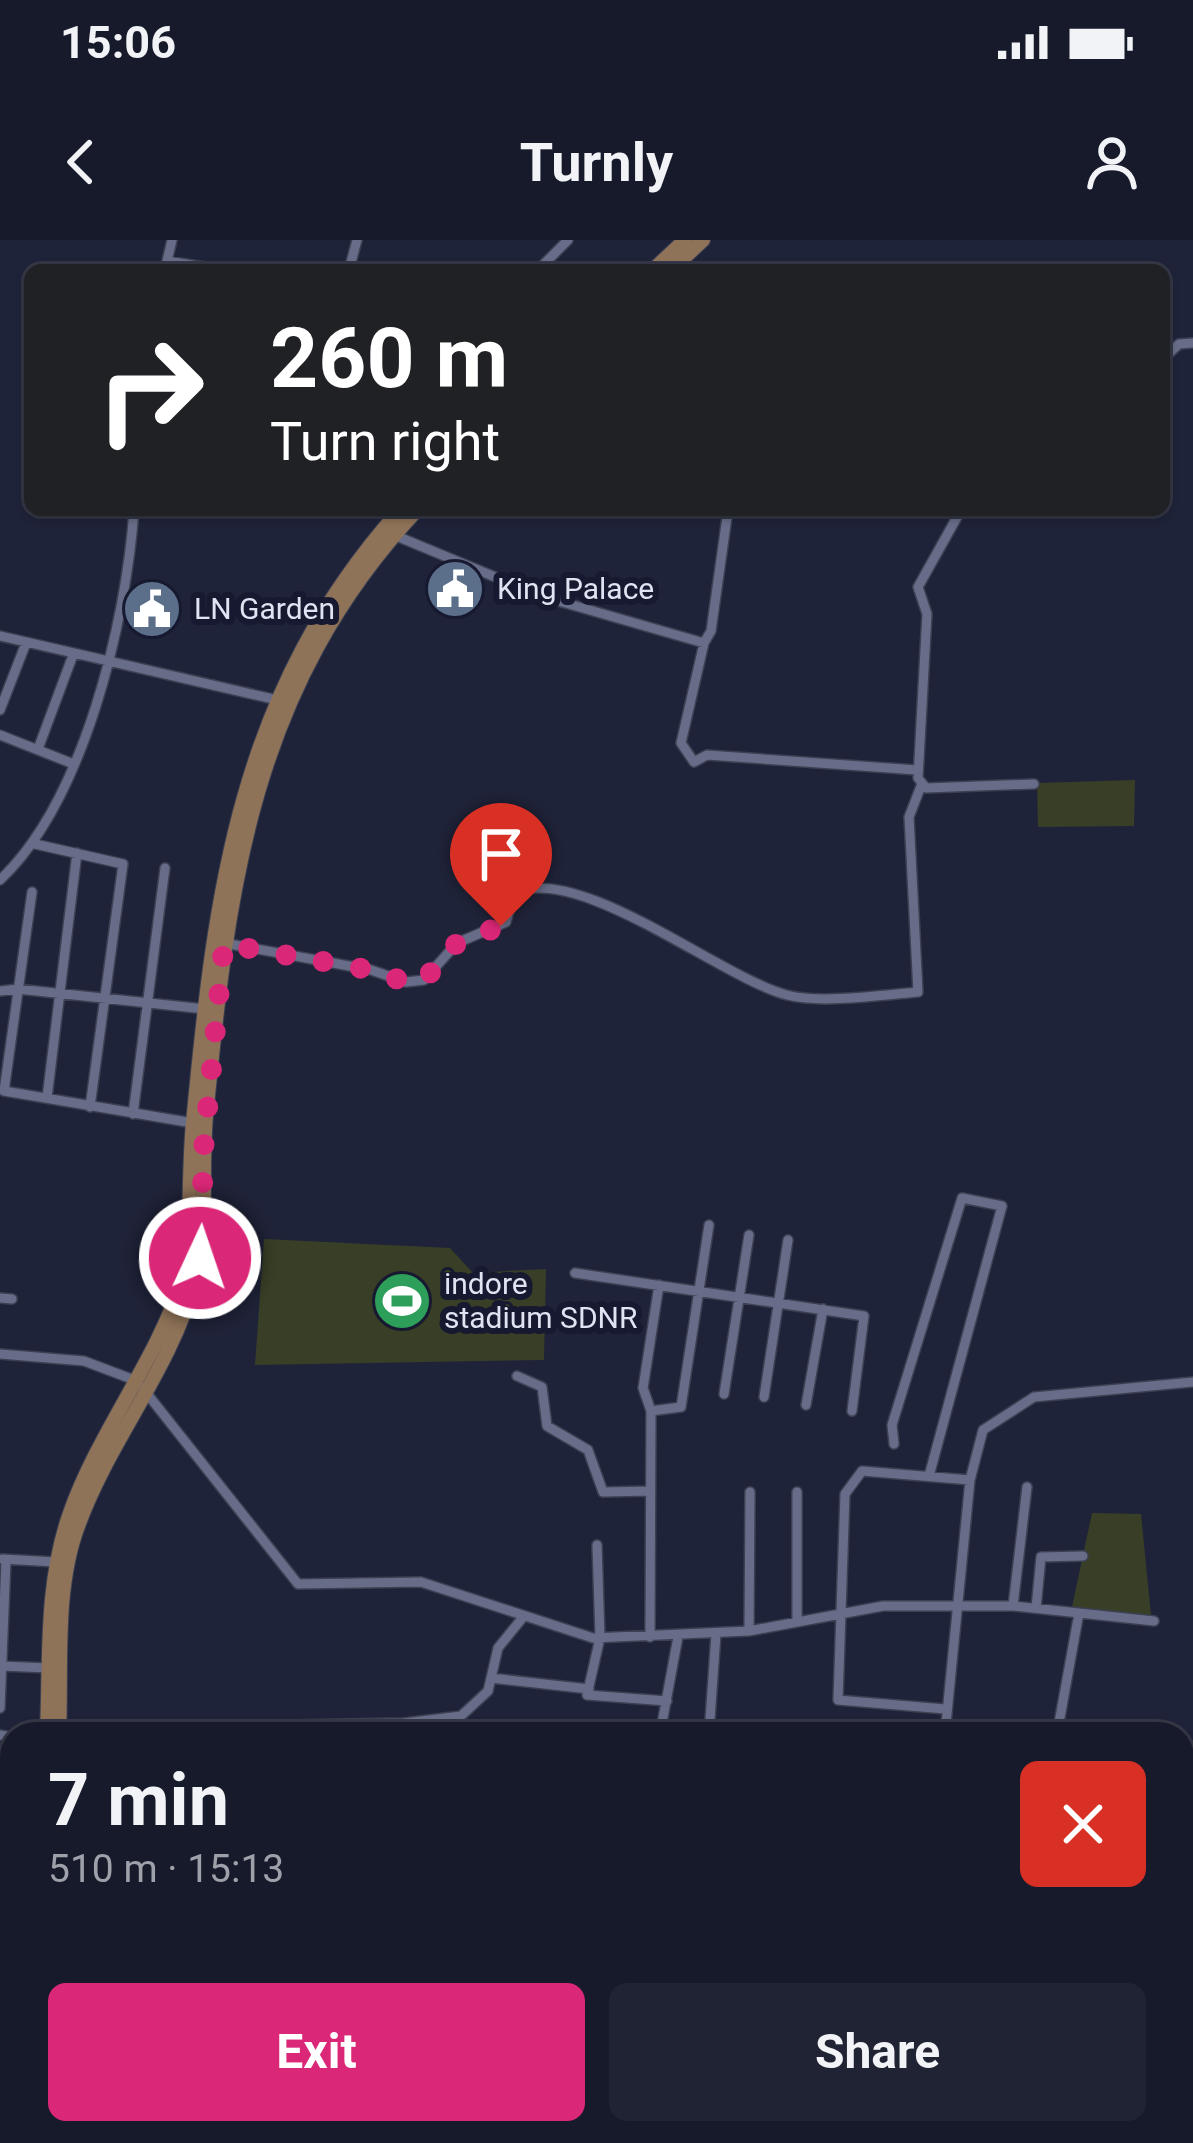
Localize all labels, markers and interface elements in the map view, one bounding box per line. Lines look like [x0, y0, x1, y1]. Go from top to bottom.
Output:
text: 15:06 [60, 16, 176, 69]
icon: back [48, 129, 114, 195]
icon: person [1079, 129, 1145, 195]
text: Turnly [520, 131, 673, 194]
text: 260 m [270, 309, 508, 408]
icon: right [72, 312, 228, 468]
text: Turn right [270, 410, 500, 473]
public building icon: King Palace [424, 558, 486, 620]
place label: King Palace [497, 571, 654, 606]
public building icon: LN Garden [121, 578, 183, 640]
place label: LN Garden [194, 591, 335, 626]
pin [450, 803, 552, 926]
icon: arrive [468, 821, 534, 887]
position arrow [137, 1195, 263, 1321]
place label: indore stadium SDNR [444, 1266, 638, 1335]
sports icon: indore stadium SDNR [371, 1270, 433, 1332]
text: 7 min [48, 1758, 229, 1843]
button: close [1020, 1761, 1146, 1887]
text: 510 m · 15:13 [48, 1846, 284, 1892]
button: Exit [48, 1983, 585, 2121]
button: Share [609, 1983, 1146, 2121]

